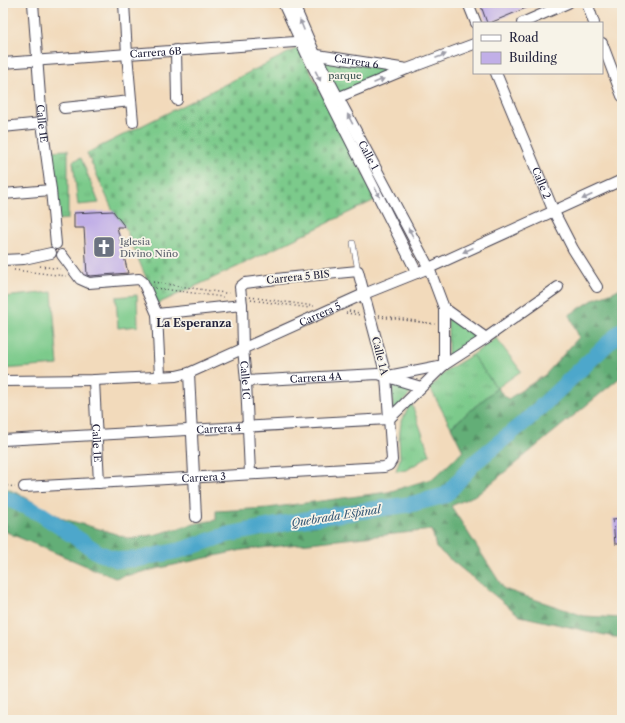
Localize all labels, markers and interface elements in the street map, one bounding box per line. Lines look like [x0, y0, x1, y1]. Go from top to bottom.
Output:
one-way arrow [299, 19, 305, 31]
legend [473, 22, 603, 74]
text: Road [509, 30, 539, 45]
street label: Carrera 6B [129, 44, 182, 60]
text: Building [509, 50, 557, 65]
street label: Carrera 6 [333, 51, 380, 71]
one-way arrow [435, 53, 447, 59]
park label: parque [328, 69, 362, 82]
one-way arrow [314, 70, 321, 82]
one-way arrow [374, 78, 385, 84]
street label: Calle 1E [34, 104, 51, 144]
one-way arrow [347, 113, 353, 124]
street label: Calle 1 [356, 138, 382, 173]
street label: Calle 2 [529, 165, 554, 201]
one-way arrow [373, 186, 380, 198]
one-way arrow [581, 194, 592, 200]
one-way arrow [407, 228, 414, 239]
church icon: Iglesia Divino Niño [91, 234, 117, 260]
place label: Iglesia Divino Niño [120, 235, 178, 260]
one-way arrow [463, 247, 474, 253]
street label: Carrera 5 BIS [266, 267, 330, 287]
street label: Carrera 5 [297, 299, 343, 329]
district label: La Esperanza [156, 316, 232, 330]
street label: Calle 1A [369, 335, 391, 377]
street label: Calle 1C [238, 360, 253, 400]
street label: Carrera 4A [289, 369, 343, 385]
street label: Carrera 4 [196, 421, 242, 436]
street label: Calle 1E [90, 423, 104, 462]
street label: Carrera 3 [181, 469, 226, 485]
water label: Quebrada Espinal [290, 502, 383, 530]

